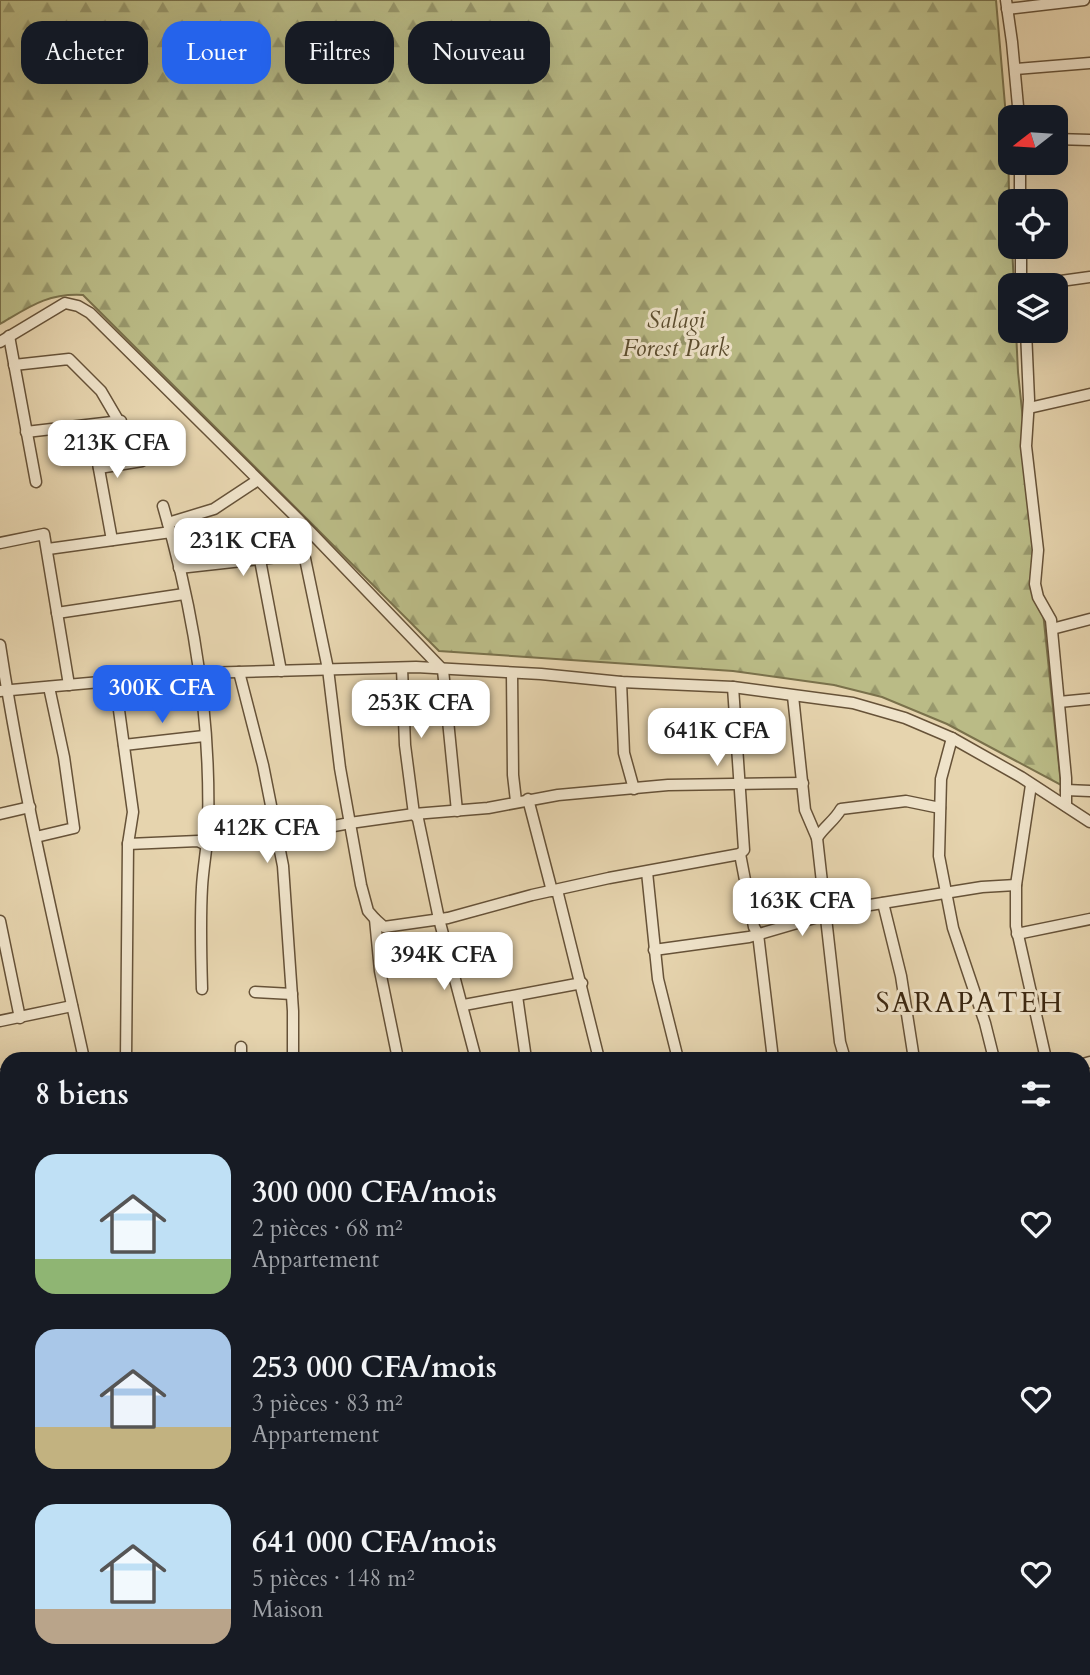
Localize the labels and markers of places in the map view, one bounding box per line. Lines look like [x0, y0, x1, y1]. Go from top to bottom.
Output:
pin: 213K CFA [45, 420, 189, 480]
pin: 231K CFA [171, 518, 315, 578]
pin: 300K CFA [90, 666, 234, 725]
pin: 253K CFA [349, 680, 493, 740]
pin: 641K CFA [645, 708, 789, 768]
pin: 412K CFA [195, 806, 339, 865]
pin: 163K CFA [730, 878, 874, 938]
pin: 394K CFA [372, 932, 516, 992]

